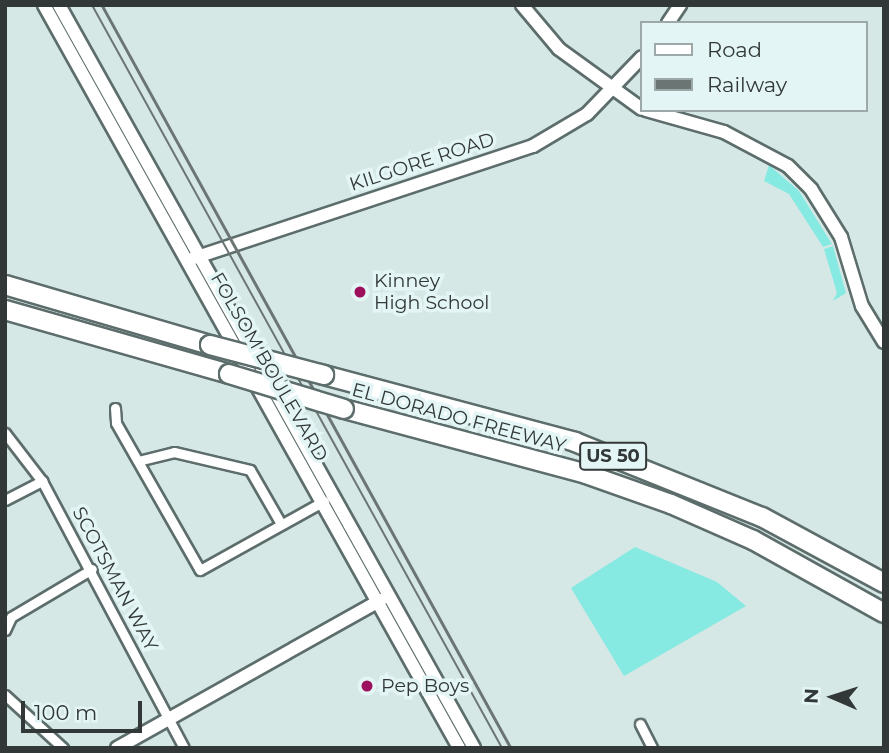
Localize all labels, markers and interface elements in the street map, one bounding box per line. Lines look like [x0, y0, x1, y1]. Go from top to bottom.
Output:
legend [640, 21, 868, 112]
text: Road [707, 37, 762, 62]
text: Railway [707, 72, 787, 97]
street label: KILGORE ROAD [347, 128, 497, 196]
street label: FOLSOM BOULEVARD [206, 269, 332, 465]
place label: Kinney High School [374, 270, 489, 314]
marker: Kinney High School [352, 284, 368, 300]
street label: EL DORADO FREEWAY [349, 378, 569, 458]
road number: US 50 [578, 442, 648, 470]
street label: SCOTSMAN WAY [67, 503, 163, 655]
north arrow [798, 662, 868, 732]
place label: Pep Boys [381, 675, 469, 697]
marker: Pep Boys [359, 678, 375, 694]
scale bar [24, 686, 145, 730]
text: N [800, 688, 823, 704]
text: 100 m [34, 700, 97, 725]

